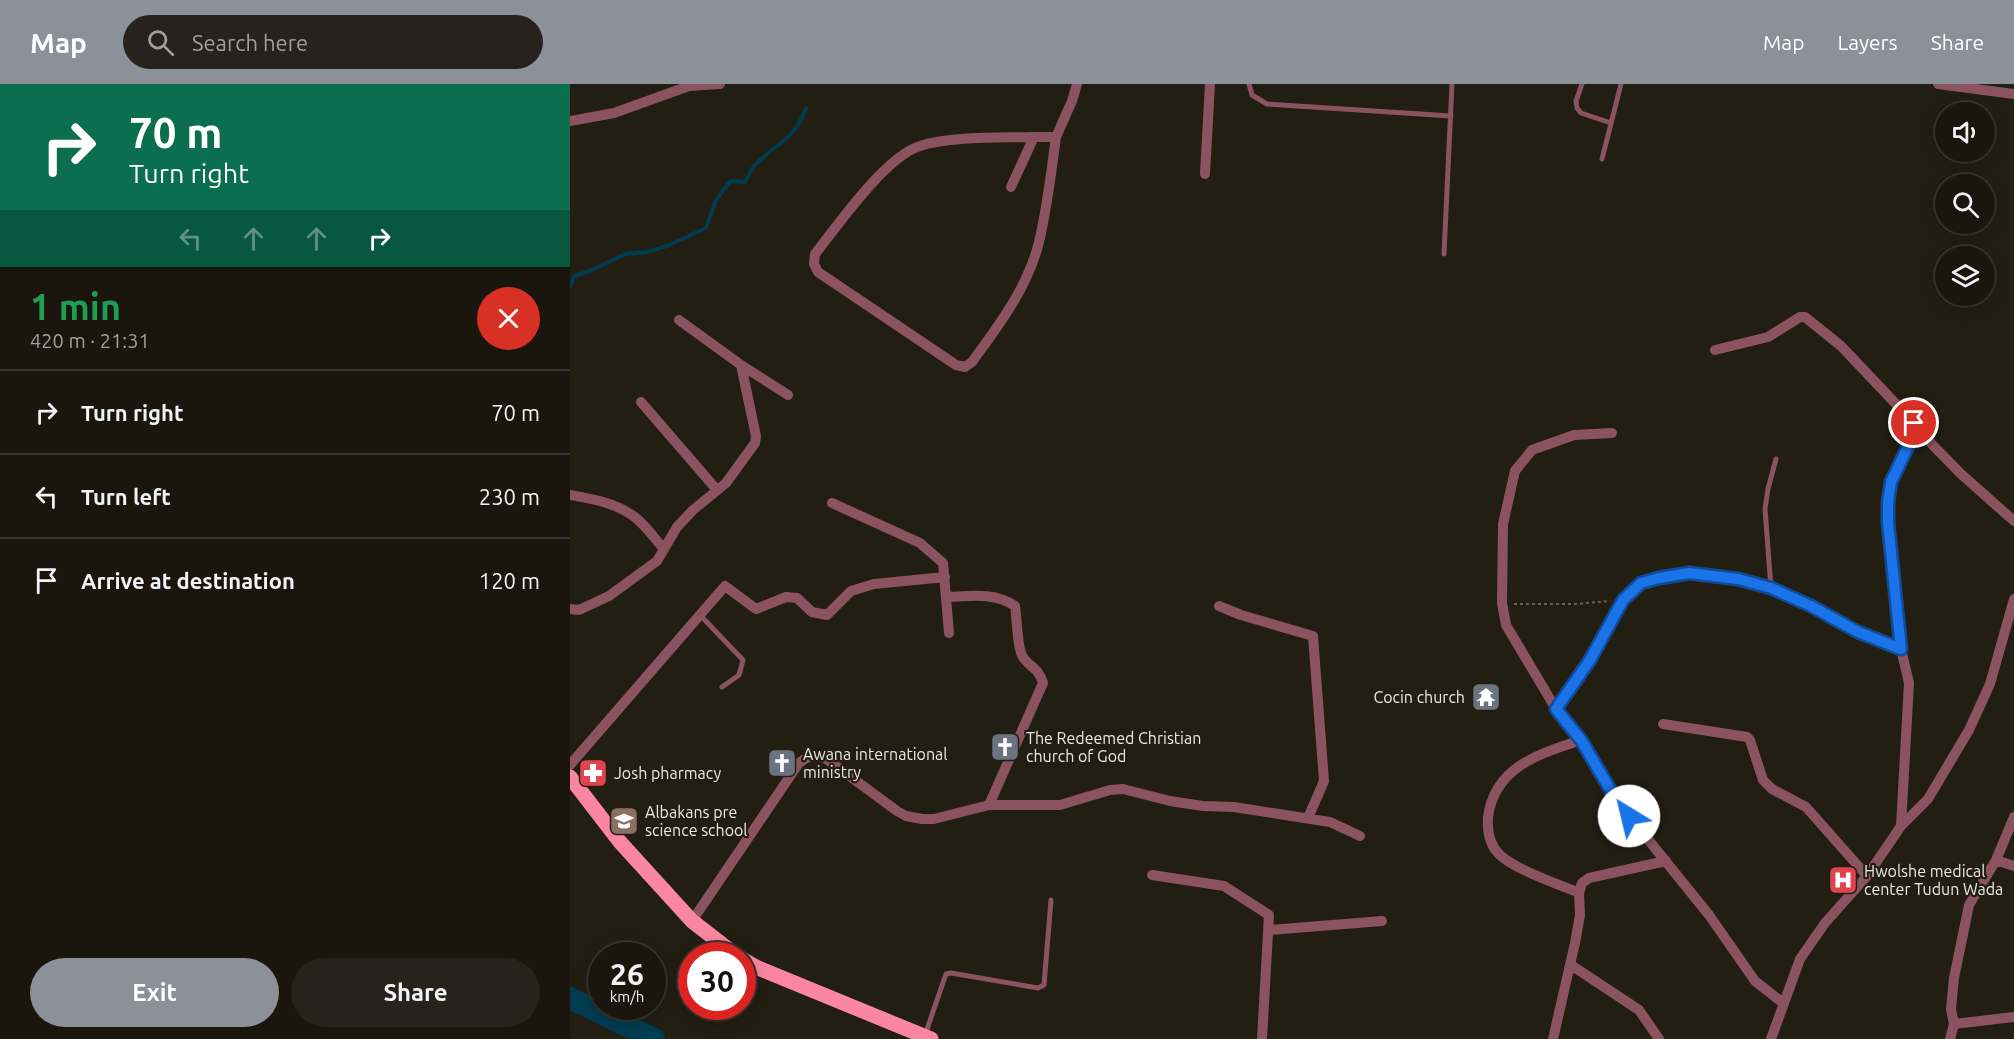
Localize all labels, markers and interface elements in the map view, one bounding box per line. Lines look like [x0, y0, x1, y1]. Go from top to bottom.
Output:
search box [123, 15, 543, 69]
icon: search [144, 26, 177, 59]
text: Map [30, 27, 87, 58]
text: Search here [192, 30, 308, 55]
text: Map [1763, 30, 1804, 54]
text: Layers [1837, 30, 1898, 54]
text: Share [1931, 30, 1984, 54]
map controls [1935, 102, 1995, 306]
button: sound [1935, 102, 1995, 162]
icon: right [30, 108, 108, 186]
text: 70 m [129, 109, 223, 156]
text: Turn right [129, 158, 249, 188]
button: search [1935, 174, 1995, 234]
icon: left [174, 222, 207, 255]
icon: ahead [237, 222, 270, 255]
icon: ahead [300, 222, 333, 255]
icon: right [363, 222, 396, 255]
button: layers [1935, 246, 1995, 306]
text: 1 min [30, 286, 121, 327]
button: close [477, 287, 540, 350]
text: 420 m · 21:31 [30, 329, 150, 352]
icon: right [30, 396, 63, 429]
pin [1888, 397, 1939, 448]
text: Turn right [81, 400, 183, 425]
text: 70 m [491, 400, 540, 425]
icon: arrive [1897, 406, 1930, 439]
icon: left [30, 480, 63, 513]
text: Turn left [81, 484, 171, 509]
text: 230 m [479, 484, 540, 509]
icon: arrive [30, 564, 63, 597]
text: Arrive at destination [81, 568, 295, 593]
text: 120 m [479, 568, 540, 593]
temple icon: Cocin church [1470, 681, 1502, 713]
place label: Cocin church [1373, 688, 1465, 706]
place label: The Redeemed Christian church of God [1026, 729, 1201, 765]
church icon: The Redeemed Christian church of God [989, 731, 1021, 763]
place label: Awana international ministry [803, 745, 948, 781]
church icon: Awana international ministry [766, 747, 798, 779]
pharmacy icon: Josh pharmacy [577, 757, 609, 789]
place label: Josh pharmacy [614, 764, 721, 782]
position arrow [1597, 784, 1661, 848]
place label: Albakans pre science school [645, 803, 748, 839]
school or university icon: Albakans pre science school [608, 805, 640, 837]
place label: Hwolshe medical center Tudun Wada [1864, 862, 2003, 898]
hospital icon: Hwolshe medical center Tudun Wada [1827, 864, 1859, 896]
speed limit sign: 30 [678, 942, 756, 1020]
text: 26 [610, 957, 644, 991]
button: Exit [30, 958, 279, 1027]
button: Share [291, 958, 540, 1027]
text: km/h [610, 988, 644, 1005]

